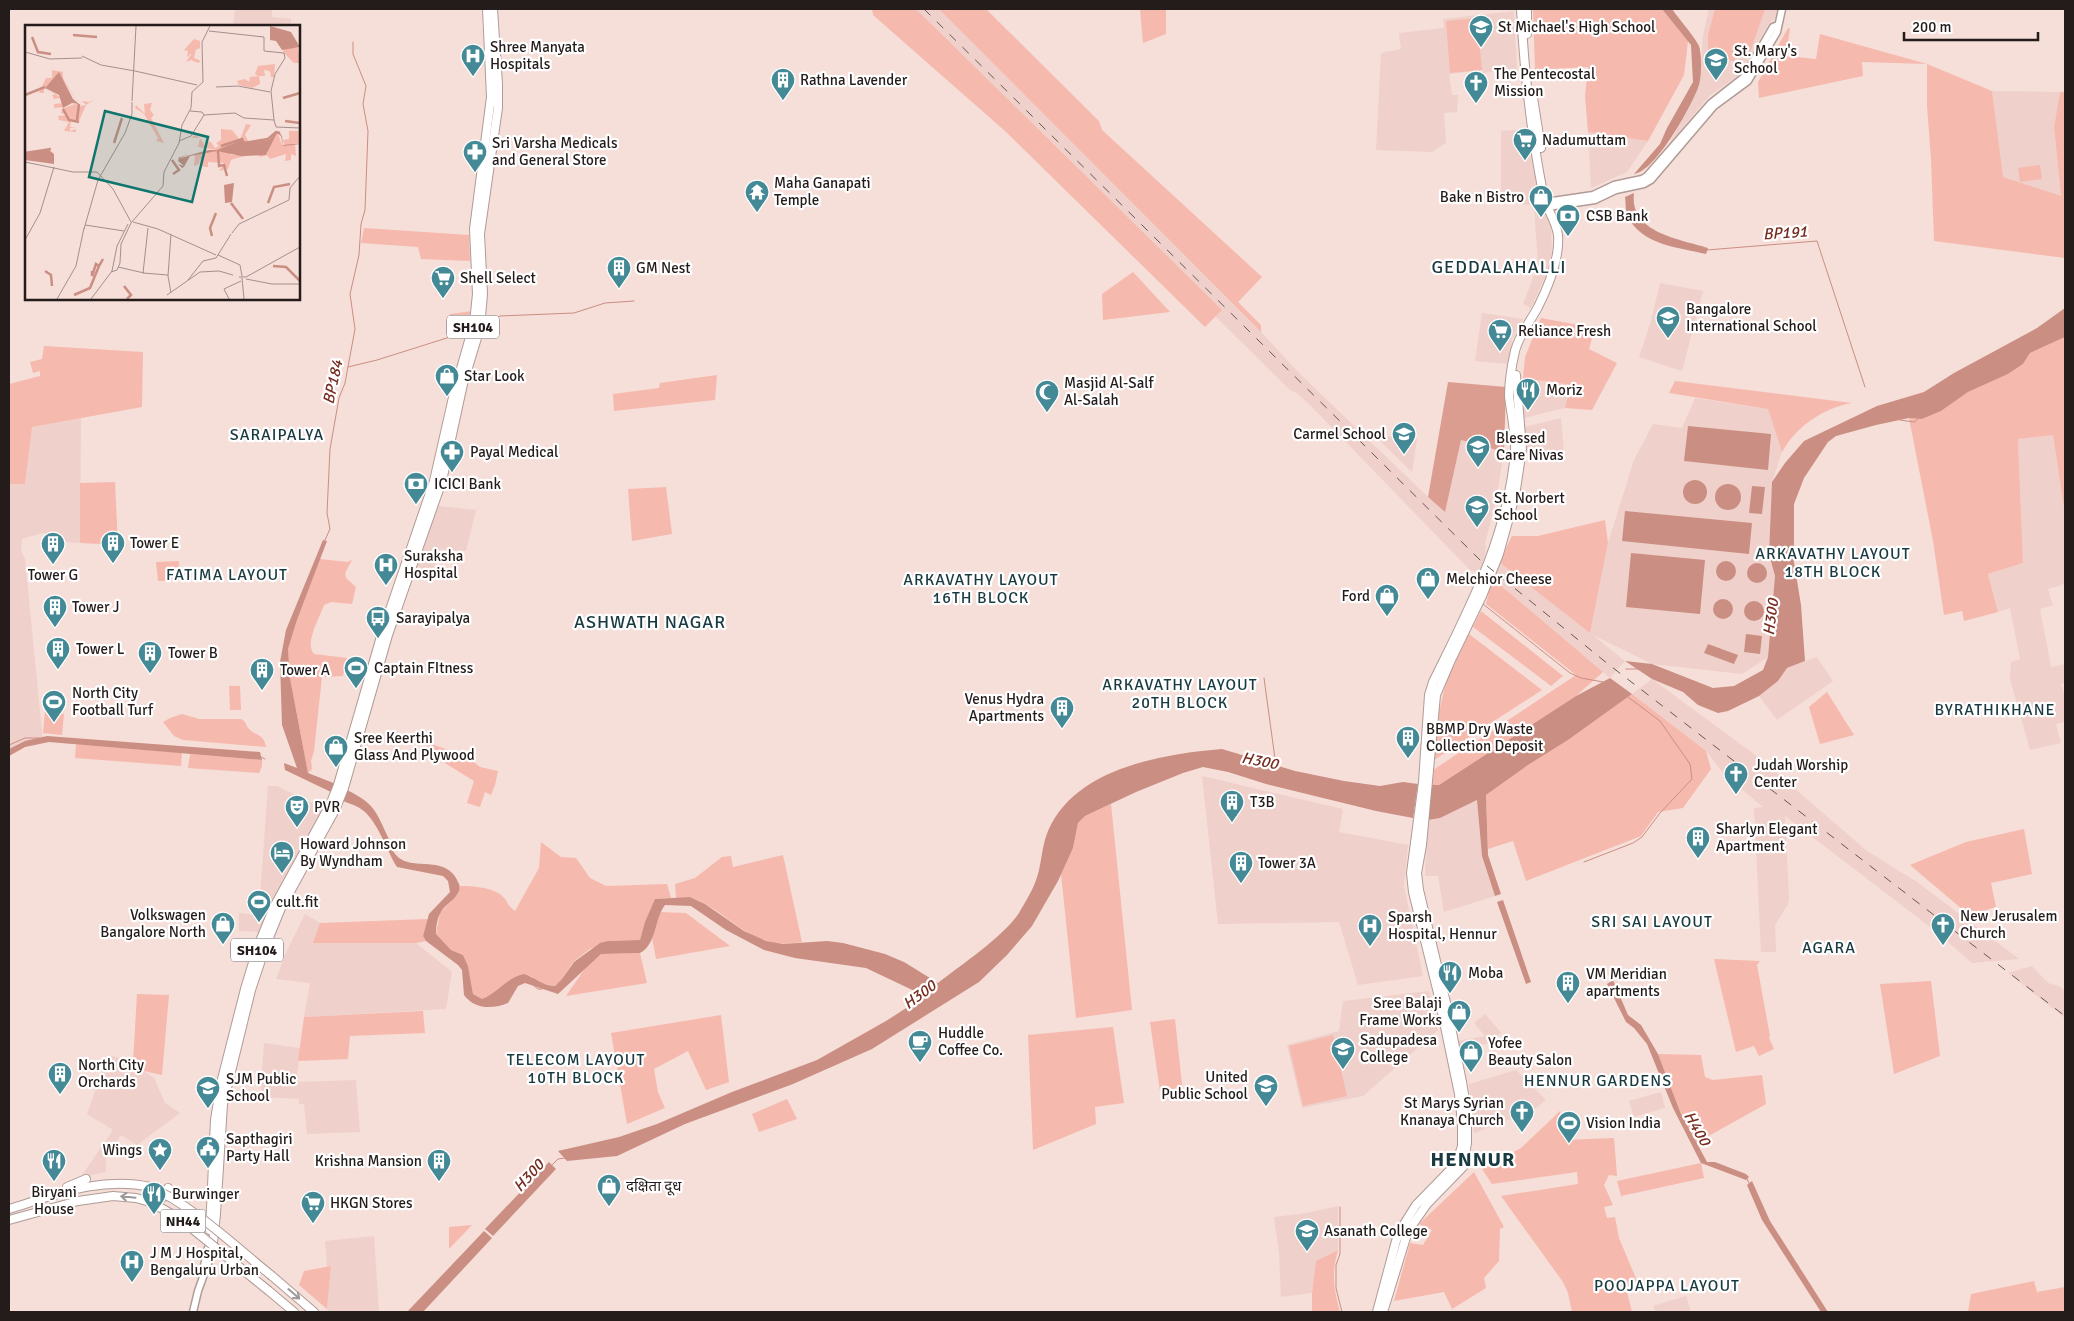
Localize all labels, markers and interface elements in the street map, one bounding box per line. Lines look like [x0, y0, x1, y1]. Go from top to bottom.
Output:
scale bar [1904, 10, 2038, 42]
school or university icon: St Michael's High School [1468, 14, 1494, 48]
place label: St Michael's High School [1498, 18, 1655, 36]
text: 200 m [1912, 18, 1952, 36]
inset map [25, 25, 300, 300]
place label: Shree Manyata Hospitals [490, 38, 585, 73]
place label: St. Mary's School [1734, 42, 1798, 77]
hospital icon: Shree Manyata Hospitals [460, 43, 486, 77]
school or university icon: St. Mary's School [1703, 47, 1729, 81]
place label: The Pentecostal Mission [1494, 65, 1595, 100]
building icon: Rathna Lavender [770, 67, 796, 101]
church icon: The Pentecostal Mission [1463, 70, 1489, 104]
place label: Rathna Lavender [800, 71, 908, 89]
supermarket icon: Nadumuttam [1512, 127, 1538, 161]
place label: Nadumuttam [1542, 131, 1626, 149]
place label: Sri Varsha Medicals and General Store [492, 134, 618, 169]
pharmacy icon: Sri Varsha Medicals and General Store [462, 139, 488, 173]
place label: Maha Ganapati Temple [774, 174, 871, 209]
temple icon: Maha Ganapati Temple [744, 179, 770, 213]
shop icon: Bake n Bistro [1528, 184, 1554, 218]
place label: Bake n Bistro [1440, 188, 1524, 206]
bank icon: CSB Bank [1555, 203, 1581, 237]
place label: CSB Bank [1586, 207, 1649, 225]
water label: BP191 [1762, 221, 1808, 245]
building icon: GM Nest [606, 255, 632, 289]
district label: GEDDALAHALLI [1432, 256, 1566, 278]
place label: GM Nest [636, 259, 691, 277]
supermarket icon: Shell Select [430, 265, 456, 299]
place label: Shell Select [460, 269, 536, 287]
place label: Bangalore International School [1686, 300, 1817, 335]
school or university icon: Bangalore International School [1655, 305, 1681, 339]
road number: SH104 [447, 316, 499, 338]
supermarket icon: Reliance Fresh [1487, 318, 1513, 352]
place label: Reliance Fresh [1518, 322, 1611, 340]
water label: BP184 [319, 358, 347, 406]
shop icon: Star Look [434, 363, 460, 397]
place label: Star Look [464, 367, 525, 385]
place label: Masjid Al-Salf Al-Salah [1064, 374, 1155, 409]
restaurant icon: Moriz [1515, 377, 1541, 411]
mosque icon: Masjid Al-Salf Al-Salah [1034, 379, 1060, 413]
place label: Moriz [1546, 381, 1583, 399]
school or university icon: Carmel School [1391, 421, 1417, 455]
district label: SARAIPALYA [230, 425, 324, 445]
place label: Carmel School [1293, 425, 1386, 443]
place label: Blessed Care Nivas [1496, 429, 1564, 464]
school or university icon: Blessed Care Nivas [1465, 434, 1491, 468]
pharmacy icon: Payal Medical [439, 439, 465, 473]
place label: Payal Medical [470, 443, 558, 461]
bank icon: ICICI Bank [403, 471, 429, 505]
place label: ICICI Bank [434, 475, 501, 493]
place label: St. Norbert School [1494, 489, 1565, 524]
school or university icon: St. Norbert School [1464, 494, 1490, 528]
building icon: Tower E [100, 530, 126, 564]
building icon: Tower G [40, 531, 66, 565]
place label: Tower E [130, 534, 179, 552]
district label: ARKAVATHY LAYOUT 18TH BLOCK [1755, 544, 1911, 582]
place label: Suraksha Hospital [404, 547, 463, 582]
hospital icon: Suraksha Hospital [373, 552, 399, 586]
district label: FATIMA LAYOUT [166, 565, 288, 585]
place label: Tower G [28, 566, 78, 584]
shop icon: Melchior Cheese [1415, 566, 1441, 600]
district label: ARKAVATHY LAYOUT 16TH BLOCK [903, 570, 1059, 608]
place label: Melchior Cheese [1446, 570, 1552, 588]
shop icon: Ford [1374, 583, 1400, 617]
place label: Ford [1341, 587, 1370, 605]
building icon: Tower J [42, 594, 68, 628]
water label: H300 [1759, 596, 1783, 637]
place label: Tower J [72, 598, 119, 616]
bus stop icon: Sarayipalya [365, 605, 391, 639]
place label: Sarayipalya [396, 609, 470, 627]
district label: ASHWATH NAGAR [574, 611, 726, 633]
building icon: Tower L [45, 636, 71, 670]
place label: Tower L [76, 640, 125, 658]
building icon: Tower B [137, 640, 163, 674]
place label: Tower B [168, 644, 218, 662]
sports icon: Captain FItness [343, 655, 369, 689]
building icon: Tower A [249, 657, 275, 691]
place label: Captain FItness [374, 659, 474, 677]
place label: Tower A [280, 661, 330, 679]
district label: ARKAVATHY LAYOUT 20TH BLOCK [1102, 675, 1258, 713]
place label: North City Football Turf [72, 684, 154, 719]
sports icon: North City Football Turf [41, 689, 67, 723]
place label: Venus Hydra Apartments [964, 690, 1044, 725]
building icon: Venus Hydra Apartments [1049, 695, 1075, 729]
district label: BYRATHIKHANE [1934, 700, 2056, 720]
place label: BBMP Dry Waste Collection Deposit [1426, 720, 1543, 755]
building icon: BBMP Dry Waste Collection Deposit [1395, 725, 1421, 759]
place label: Sree Keerthi Glass And Plywood [354, 729, 475, 764]
shop icon: Sree Keerthi Glass And Plywood [323, 734, 349, 768]
water label: H300 [1240, 748, 1281, 775]
place label: Judah Worship Center [1754, 756, 1848, 791]
church icon: Judah Worship Center [1723, 761, 1749, 795]
building icon: T3B [1219, 789, 1245, 823]
place label: T3B [1250, 793, 1275, 811]
theatre icon: PVR [284, 794, 310, 828]
place label: PVR [314, 798, 340, 816]
place label: Sharlyn Elegant Apartment [1716, 820, 1818, 855]
building icon: Sharlyn Elegant Apartment [1685, 825, 1711, 859]
place label: Howard Johnson By Wyndham [300, 835, 406, 870]
hotel icon: Howard Johnson By Wyndham [269, 840, 295, 874]
building icon: Tower 3A [1228, 850, 1254, 884]
place label: Tower 3A [1258, 854, 1316, 872]
sports icon: cult.fit [246, 889, 272, 923]
place label: cult.fit [276, 893, 319, 911]
place label: Volkswagen Bangalore North [100, 906, 206, 941]
place label: New Jerusalem Church [1960, 907, 2058, 942]
place label: Sparsh Hospital, Hennur [1388, 908, 1497, 943]
shop icon: Volkswagen Bangalore North [210, 911, 236, 945]
district label: SRI SAI LAYOUT [1591, 912, 1713, 932]
church icon: New Jerusalem Church [1930, 912, 1956, 946]
hospital icon: Sparsh Hospital, Hennur [1357, 913, 1383, 947]
road number: SH104 [231, 938, 283, 962]
district label: AGARA [1802, 938, 1856, 958]
restaurant icon: Moba [1437, 960, 1463, 994]
place label: Moba [1468, 964, 1503, 982]
place label: VM Meridian apartments [1586, 965, 1667, 1000]
building icon: VM Meridian apartments [1555, 970, 1581, 1004]
water label: H300 [899, 975, 941, 1014]
place label: Sree Balaji Frame Works [1359, 994, 1442, 1029]
shop icon: Sree Balaji Frame Works [1446, 999, 1472, 1033]
place label: Huddle Coffee Co. [938, 1024, 1003, 1059]
cafe icon: Huddle Coffee Co. [907, 1029, 933, 1063]
place label: Sadupadesa College [1360, 1031, 1437, 1066]
place label: Yofee Beauty Salon [1488, 1034, 1572, 1069]
school or university icon: Sadupadesa College [1330, 1036, 1356, 1070]
shop icon: Yofee Beauty Salon [1458, 1039, 1484, 1073]
district label: TELECOM LAYOUT 10TH BLOCK [507, 1050, 645, 1088]
place label: North City Orchards [78, 1056, 144, 1091]
building icon: North City Orchards [47, 1061, 73, 1095]
place label: United Public School [1161, 1068, 1248, 1103]
place label: SJM Public School [226, 1070, 296, 1105]
district label: HENNUR GARDENS [1524, 1071, 1672, 1091]
school or university icon: United Public School [1253, 1073, 1279, 1107]
school or university icon: SJM Public School [195, 1075, 221, 1109]
place label: St Marys Syrian Knanaya Church [1400, 1094, 1504, 1129]
church icon: St Marys Syrian Knanaya Church [1509, 1099, 1535, 1133]
water label: H400 [1679, 1108, 1716, 1151]
sports icon: Vision India [1556, 1110, 1582, 1144]
place label: Vision India [1586, 1114, 1661, 1132]
place label: Sapthagiri Party Hall [226, 1130, 293, 1165]
public building icon: Sapthagiri Party Hall [195, 1135, 221, 1169]
place icon: Wings [147, 1137, 173, 1171]
place label: Wings [103, 1141, 142, 1159]
district label: HENNUR [1431, 1147, 1515, 1172]
restaurant icon: Biryani House [41, 1148, 67, 1182]
building icon: Krishna Mansion [426, 1148, 452, 1182]
place label: Krishna Mansion [315, 1152, 422, 1170]
water label: H300 [509, 1154, 549, 1196]
shop icon: दक्षिता दूध [596, 1173, 622, 1207]
place label: दक्षिता दूध [626, 1177, 682, 1196]
restaurant icon: Burwinger [141, 1181, 167, 1215]
place label: Biryani House [31, 1183, 77, 1218]
place label: Burwinger [172, 1185, 240, 1203]
supermarket icon: HKGN Stores [300, 1190, 326, 1224]
one-way arrow [120, 1192, 136, 1202]
place label: HKGN Stores [330, 1194, 413, 1212]
road number: NH44 [160, 1210, 206, 1232]
school or university icon: Asanath College [1294, 1218, 1320, 1252]
place label: Asanath College [1324, 1222, 1428, 1240]
place label: J M J Hospital, Bengaluru Urban [150, 1244, 259, 1279]
hospital icon: J M J Hospital, Bengaluru Urban [119, 1249, 145, 1283]
district label: POOJAPPA LAYOUT [1594, 1276, 1740, 1296]
one-way arrow [287, 1288, 300, 1300]

